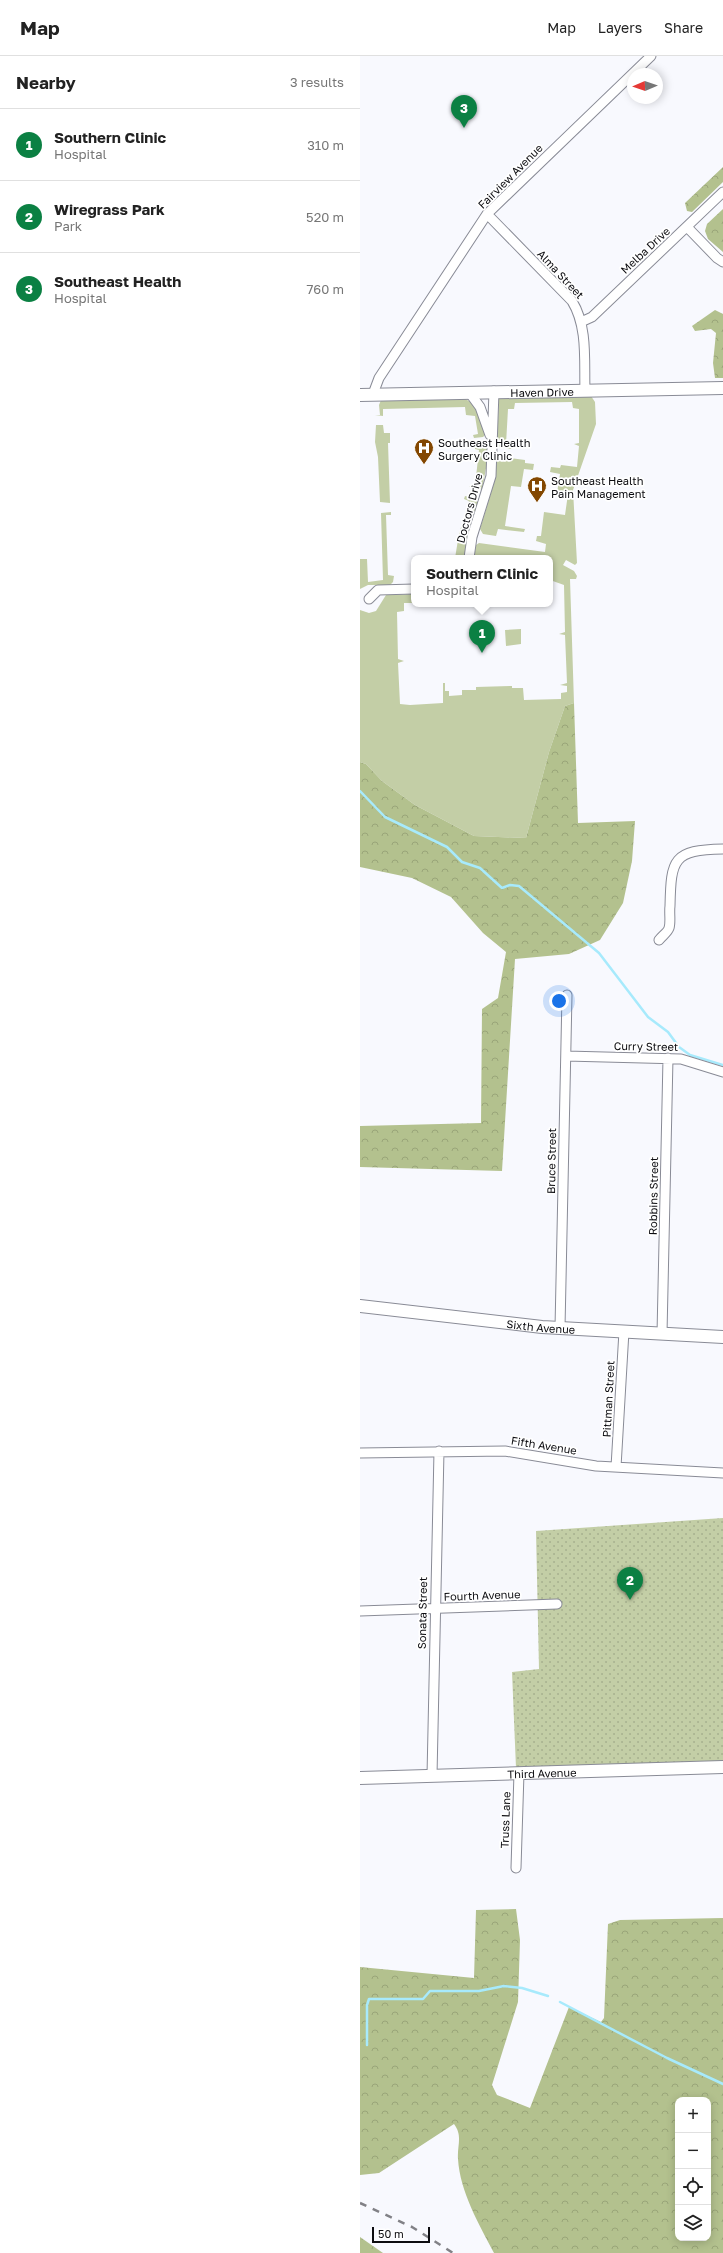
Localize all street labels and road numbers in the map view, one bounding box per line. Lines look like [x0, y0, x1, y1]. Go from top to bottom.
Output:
street label: Fairview Avenue [475, 141, 545, 211]
street label: Melba Drive [618, 224, 672, 276]
street label: Alma Street [535, 247, 587, 301]
street label: Haven Drive [510, 384, 574, 399]
street label: Doctors Drive [453, 472, 485, 544]
street label: Curry Street [614, 1039, 678, 1053]
street label: Bruce Street [544, 1128, 558, 1194]
street label: Robbins Street [646, 1157, 660, 1235]
street label: Sixth Avenue [506, 1316, 576, 1335]
street label: Pittman Street [599, 1360, 617, 1438]
street label: Fifth Avenue [510, 1433, 578, 1457]
street label: Sonata Street [415, 1577, 429, 1649]
street label: Fourth Avenue [443, 1587, 521, 1603]
street label: Third Avenue [507, 1765, 577, 1780]
street label: Truss Lane [498, 1791, 512, 1849]

